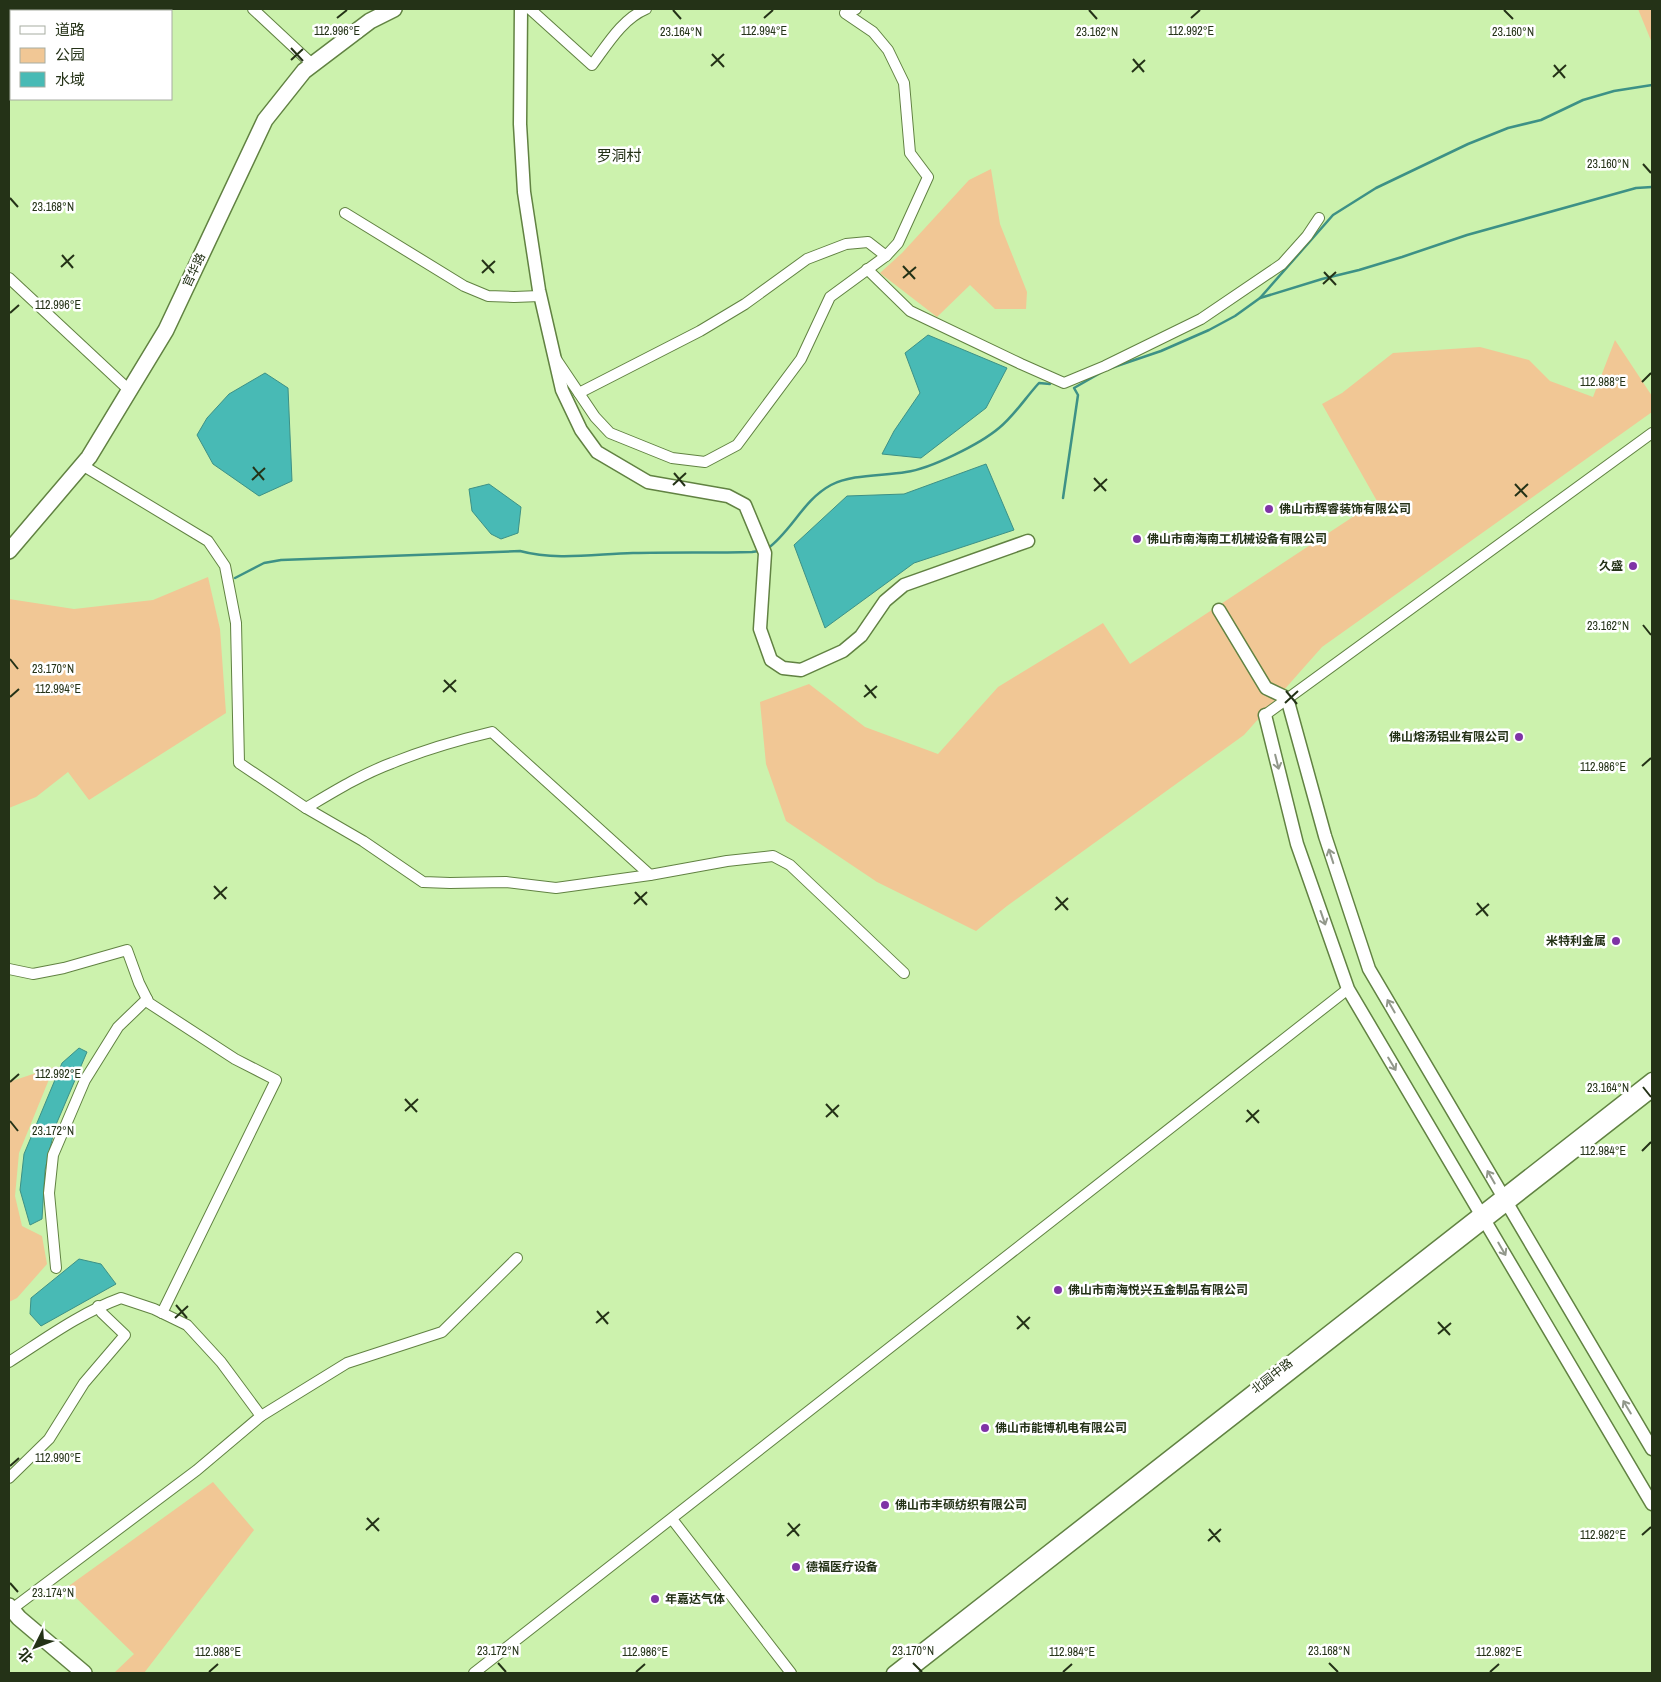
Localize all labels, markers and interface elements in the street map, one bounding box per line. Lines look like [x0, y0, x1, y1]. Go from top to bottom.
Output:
legend [10, 10, 172, 100]
text: 道路 [55, 19, 85, 40]
text: 112.996°E [314, 23, 360, 39]
text: 112.994°E [741, 23, 787, 39]
text: 112.992°E [1168, 23, 1214, 39]
text: 23.164°N [660, 24, 702, 40]
text: 23.162°N [1076, 24, 1118, 40]
text: 23.160°N [1492, 24, 1534, 40]
text: 公园 [55, 44, 85, 65]
text: 水域 [55, 69, 85, 90]
district label: 罗洞村 [596, 145, 642, 166]
text: 23.160°N [1587, 156, 1629, 172]
text: 23.168°N [32, 199, 74, 215]
street label: 官华路 [179, 250, 209, 290]
text: 112.996°E [35, 297, 81, 313]
text: 112.988°E [1580, 374, 1626, 390]
place label: 佛山市辉睿装饰有限公司 [1279, 501, 1411, 517]
marker: 佛山市辉睿装饰有限公司 [1263, 503, 1275, 515]
place label: 佛山市南海南工机械设备有限公司 [1147, 531, 1327, 547]
marker: 佛山市南海南工机械设备有限公司 [1131, 533, 1143, 545]
place label: 久盛 [1599, 558, 1623, 574]
marker: 久盛 [1627, 560, 1639, 572]
text: 23.162°N [1587, 618, 1629, 634]
text: 23.170°N [32, 661, 74, 677]
text: 112.994°E [35, 681, 81, 697]
place label: 佛山熔汤铝业有限公司 [1389, 729, 1509, 745]
marker: 佛山熔汤铝业有限公司 [1513, 731, 1525, 743]
one-way arrow [1273, 754, 1282, 770]
text: 112.986°E [1580, 759, 1626, 775]
one-way arrow [1326, 848, 1336, 864]
one-way arrow [1319, 909, 1328, 925]
place label: 米特利金属 [1546, 933, 1606, 949]
marker: 米特利金属 [1610, 935, 1622, 947]
one-way arrow [1385, 1000, 1395, 1014]
one-way arrow [1388, 1056, 1398, 1070]
text: 112.992°E [35, 1066, 81, 1082]
text: 23.164°N [1587, 1080, 1629, 1096]
text: 23.172°N [32, 1123, 74, 1139]
text: 112.984°E [1580, 1143, 1626, 1159]
one-way arrow [1485, 1170, 1495, 1184]
one-way arrow [1497, 1241, 1507, 1256]
place label: 佛山市南海悦兴五金制品有限公司 [1068, 1282, 1248, 1298]
marker: 佛山市南海悦兴五金制品有限公司 [1052, 1284, 1064, 1296]
street label: 北园中路 [1248, 1355, 1296, 1397]
one-way arrow [1622, 1400, 1632, 1414]
place label: 佛山市能博机电有限公司 [995, 1420, 1127, 1436]
marker: 佛山市能博机电有限公司 [979, 1422, 991, 1434]
text: 112.990°E [35, 1450, 81, 1466]
place label: 佛山市丰硕纺织有限公司 [895, 1497, 1027, 1513]
marker: 佛山市丰硕纺织有限公司 [879, 1499, 891, 1511]
text: 112.982°E [1580, 1527, 1626, 1543]
place label: 德福医疗设备 [806, 1559, 878, 1575]
marker: 德福医疗设备 [790, 1561, 802, 1573]
text: 23.174°N [32, 1585, 74, 1601]
place label: 年嘉达气体 [665, 1591, 725, 1607]
marker: 年嘉达气体 [649, 1593, 661, 1605]
north arrow [10, 1622, 60, 1672]
text: 23.172°N [477, 1643, 519, 1659]
text: 23.170°N [892, 1643, 934, 1659]
text: 23.168°N [1308, 1643, 1350, 1659]
text: 北 [14, 1644, 37, 1667]
text: 112.988°E [195, 1644, 241, 1660]
text: 112.986°E [622, 1644, 668, 1660]
text: 112.984°E [1049, 1644, 1095, 1660]
text: 112.982°E [1476, 1644, 1522, 1660]

